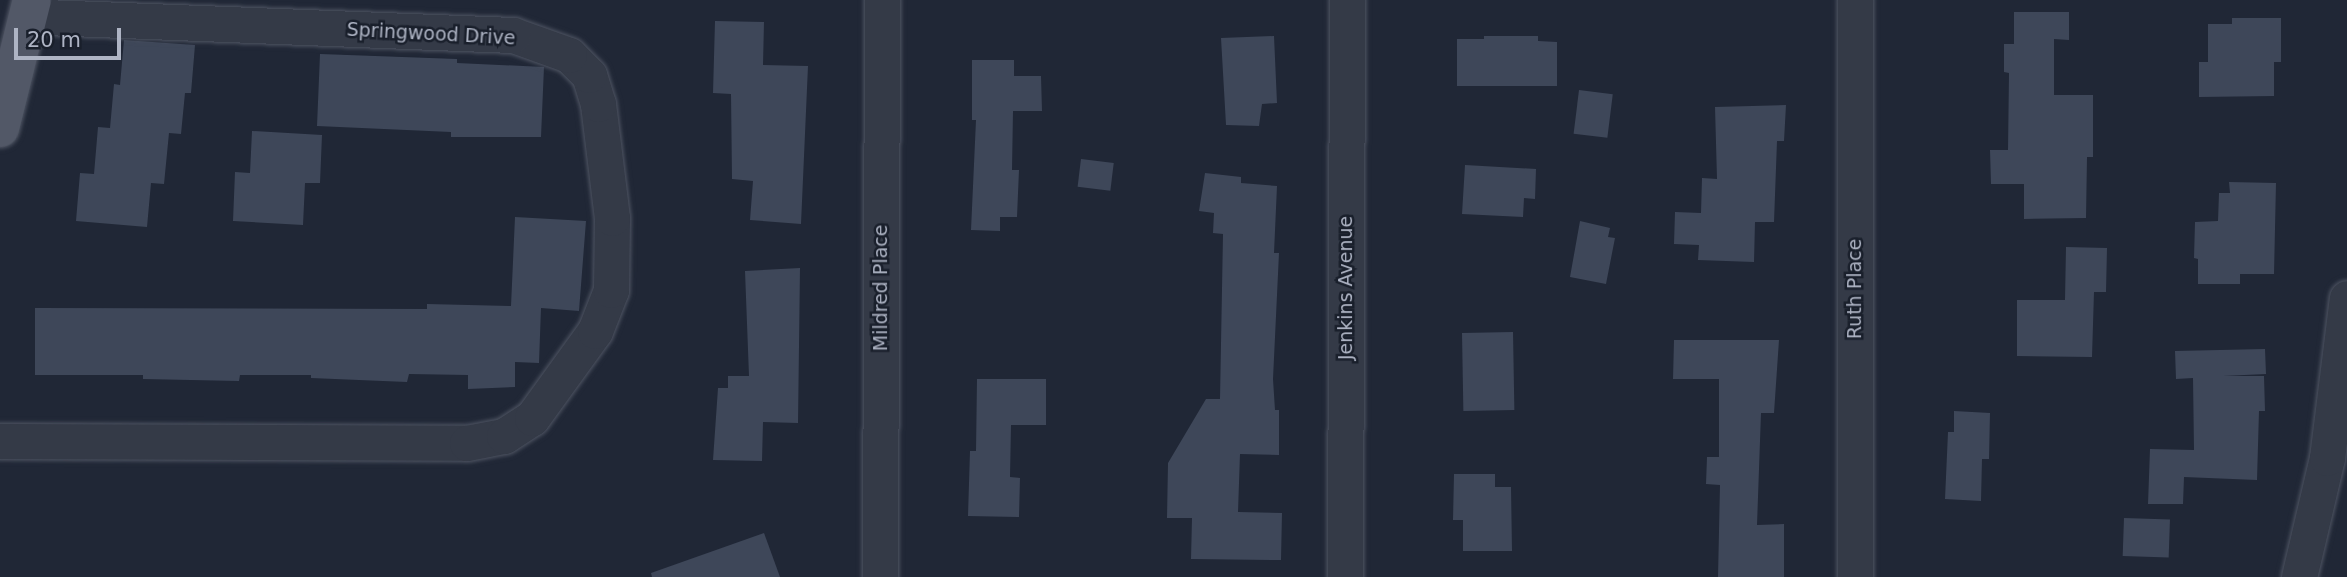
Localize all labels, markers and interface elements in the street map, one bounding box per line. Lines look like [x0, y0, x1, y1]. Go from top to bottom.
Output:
scale bar [18, 14, 124, 58]
street label: Springwood Drive [346, 18, 516, 50]
text: 20 m [27, 28, 81, 52]
street label: Jenkins Avenue [1335, 216, 1357, 360]
street label: Mildred Place [870, 225, 892, 351]
street label: Ruth Place [1844, 239, 1866, 339]

